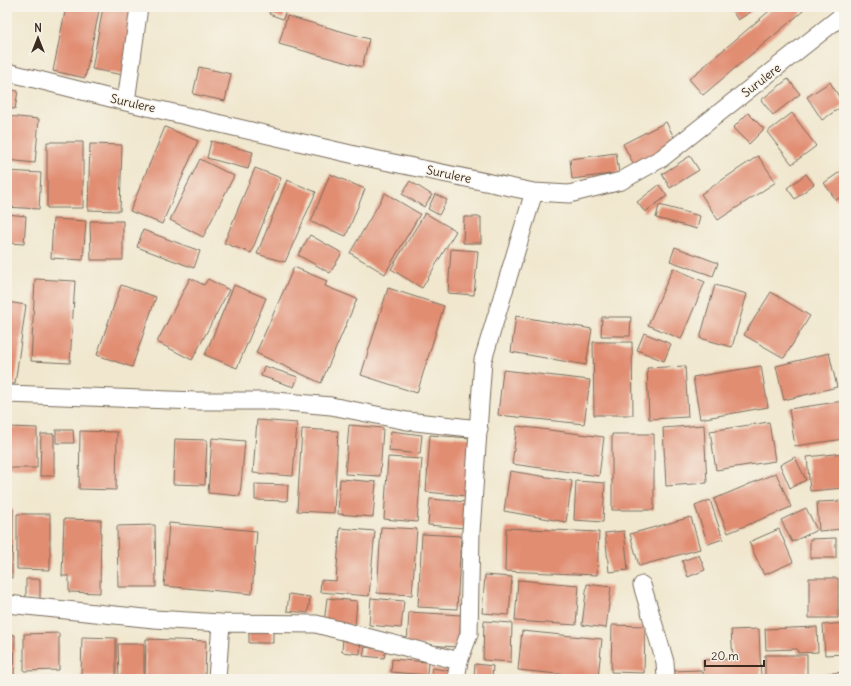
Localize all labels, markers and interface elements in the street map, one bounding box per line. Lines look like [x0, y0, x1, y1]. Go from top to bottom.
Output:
north arrow [18, 18, 58, 58]
text: N [34, 21, 42, 35]
street label: Surulere [738, 60, 784, 100]
street label: Surulere [109, 91, 157, 115]
street label: Surulere [425, 162, 473, 186]
scale bar [705, 642, 764, 668]
text: 20 m [711, 648, 739, 663]

